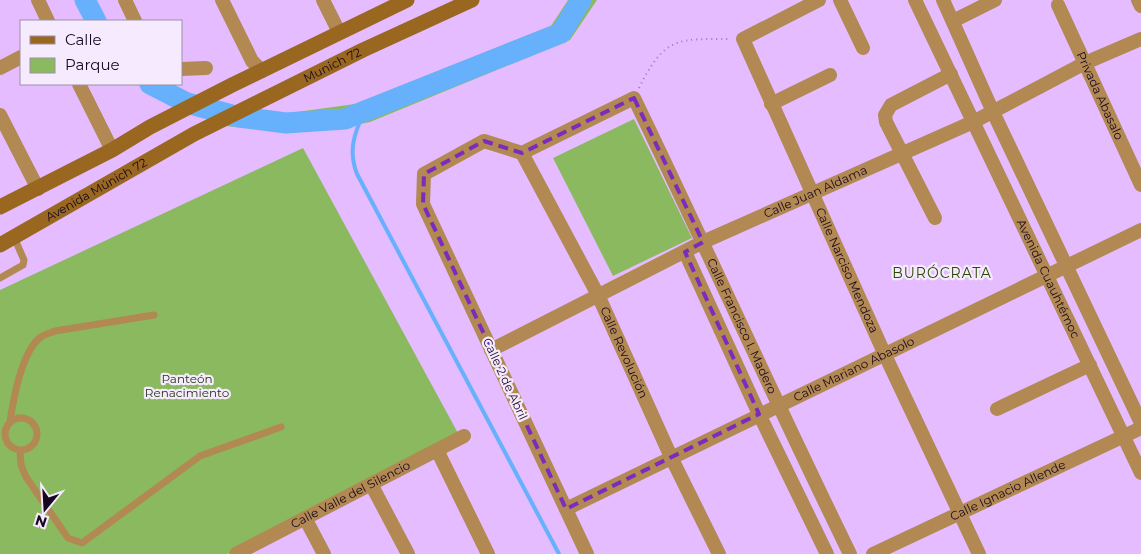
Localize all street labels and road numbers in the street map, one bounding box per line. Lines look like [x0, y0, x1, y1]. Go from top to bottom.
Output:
street label: Munich 72 [301, 44, 364, 85]
street label: Privada Abasalo [1073, 49, 1127, 142]
street label: Avenida Múnich 72 [43, 154, 150, 224]
street label: Calle Juan Aldama [761, 162, 869, 221]
street label: Calle Narciso Mendoza [813, 205, 882, 335]
street label: Avenida Cuauhtémoc [1014, 217, 1084, 341]
street label: Calle Francisco I. Madero [704, 256, 780, 396]
street label: Calle Revolución [597, 304, 651, 400]
street label: Calle Mariano Abasolo [791, 333, 917, 405]
street label: Calle 2 de Abril [480, 335, 531, 422]
street label: Calle Valle del Silencio [288, 457, 413, 531]
street label: Calle Ignacio Allende [947, 457, 1068, 524]

